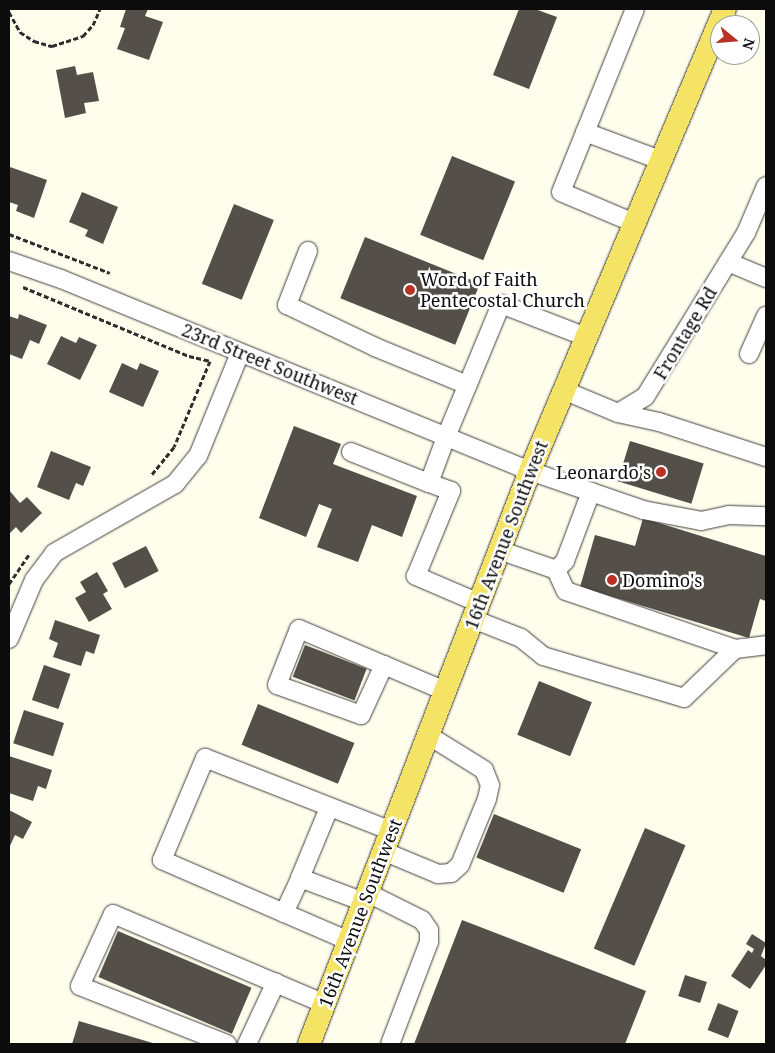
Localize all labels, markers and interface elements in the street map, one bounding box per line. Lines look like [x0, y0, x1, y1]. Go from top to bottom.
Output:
north arrow [710, 15, 760, 65]
text: N [738, 36, 760, 52]
place label: Word of Faith Pentecostal Church [420, 269, 585, 312]
street label: Frontage Rd [649, 283, 721, 383]
marker: Word of Faith Pentecostal Church [404, 284, 416, 296]
street label: 23rd Street Southwest [179, 319, 361, 409]
street label: 16th Avenue Southwest [460, 438, 552, 632]
place label: Leonardo's [556, 461, 651, 483]
marker: Leonardo's [655, 466, 667, 478]
place label: Domino's [622, 569, 702, 591]
marker: Domino's [606, 574, 618, 586]
street label: 16th Avenue Southwest [314, 816, 406, 1010]

